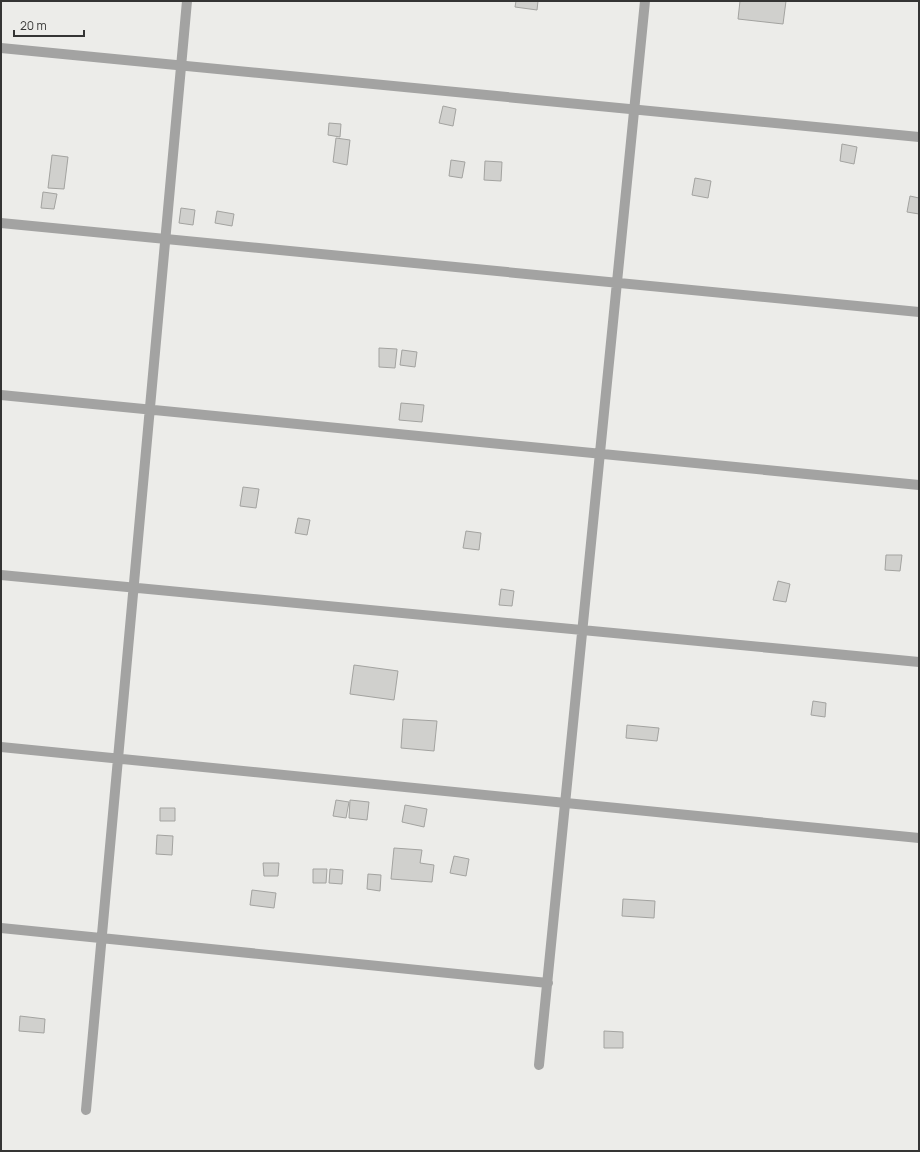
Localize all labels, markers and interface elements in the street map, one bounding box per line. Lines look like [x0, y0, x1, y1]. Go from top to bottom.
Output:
scale bar [14, 12, 84, 38]
text: 20 m [20, 17, 47, 34]

